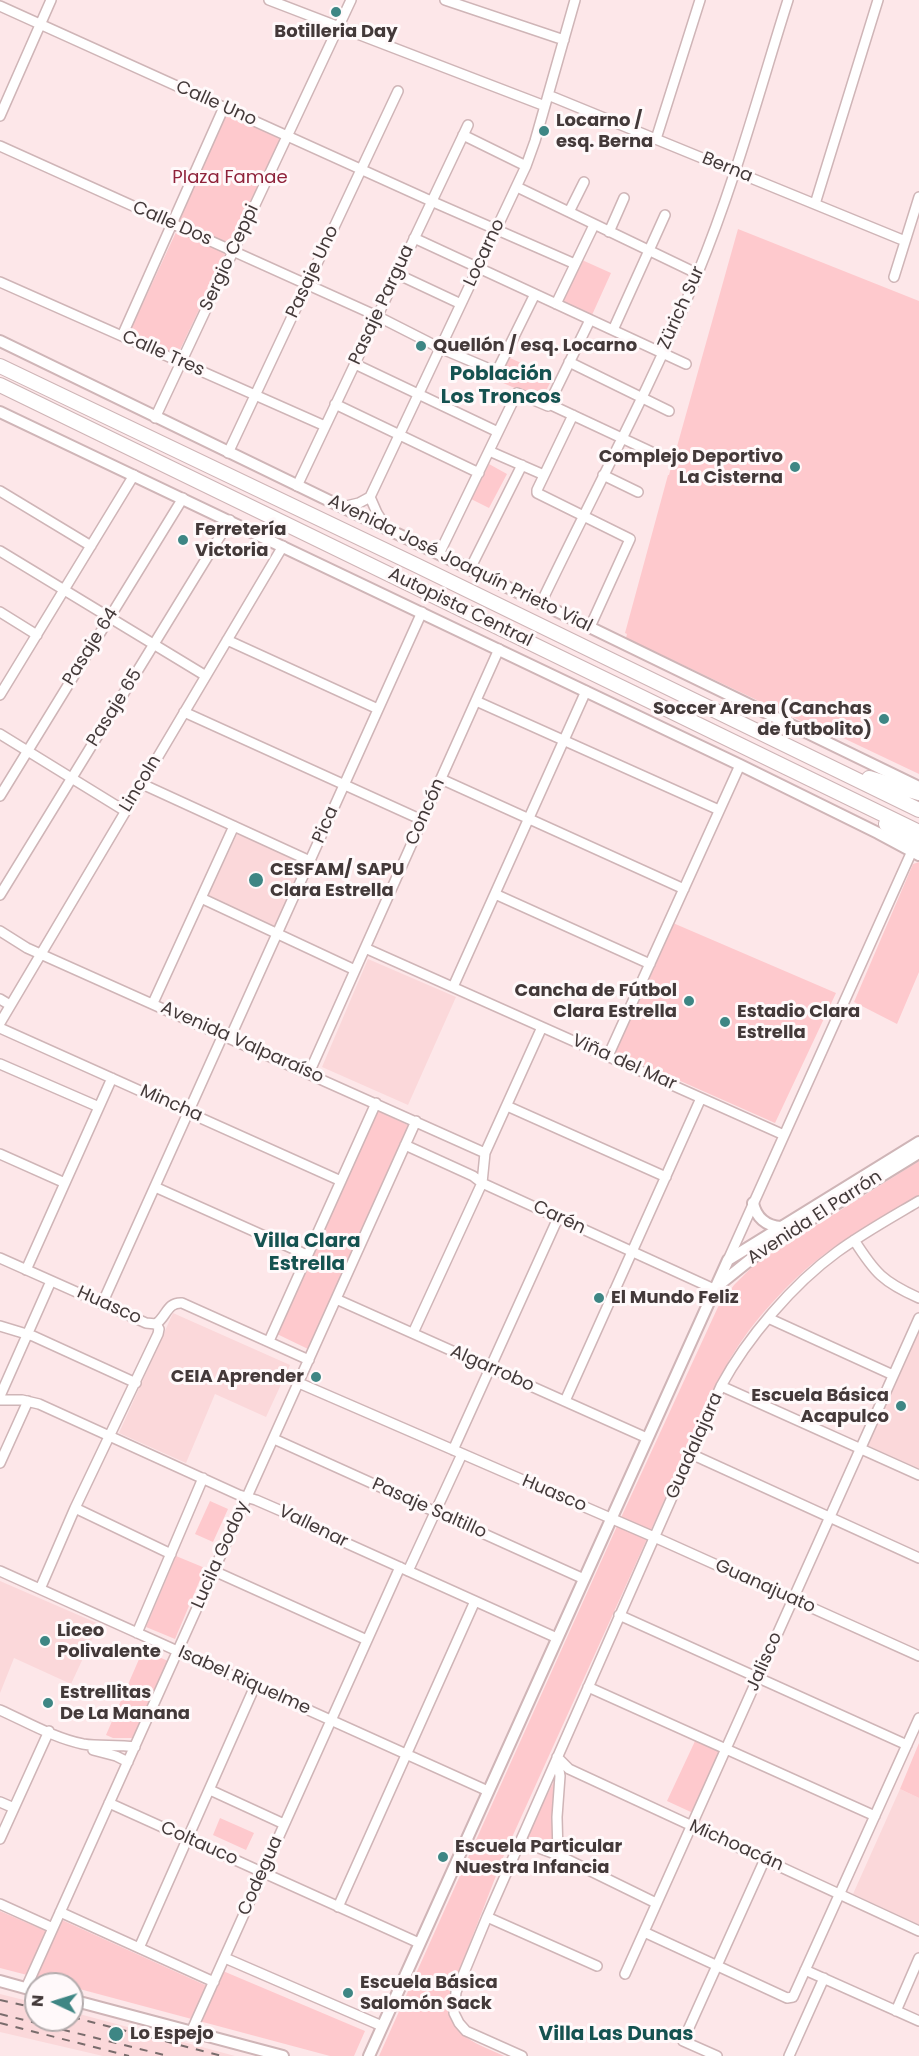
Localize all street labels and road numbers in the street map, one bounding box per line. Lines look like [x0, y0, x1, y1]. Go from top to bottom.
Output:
street label: Calle Uno [172, 77, 260, 131]
street label: Berna [699, 148, 755, 188]
street label: Calle Dos [129, 197, 215, 251]
street label: Sergio Ceppi [196, 201, 264, 315]
street label: Locarno [460, 216, 510, 290]
street label: Pasaje Uno [282, 222, 344, 322]
street label: Pasaje Pargua [345, 242, 419, 368]
street label: Zürich Sur [654, 263, 710, 353]
street label: Calle Tres [118, 326, 208, 382]
street label: Avenida José Joaquín Prieto Vial [324, 490, 596, 638]
street label: Autopista Central [384, 564, 536, 652]
street label: Pasaje 64 [59, 604, 123, 690]
street label: Pasaje 65 [83, 665, 147, 751]
street label: Lincoln [116, 752, 166, 816]
street label: Concón [402, 775, 450, 849]
street label: Pica [308, 803, 344, 847]
street label: Avenida Valparaíso [157, 997, 327, 1089]
street label: Viña del Mar [568, 1030, 680, 1096]
street label: Mincha [136, 1081, 206, 1127]
street label: Avenida El Parrón [744, 1166, 886, 1270]
street label: Carén [529, 1196, 589, 1240]
street label: Huasco [74, 1282, 144, 1330]
street label: Algarrobo [447, 1341, 537, 1397]
street label: Guadalajara [662, 1389, 728, 1503]
street label: Huasco [518, 1471, 590, 1517]
street label: Pasaje Saltillo [368, 1474, 490, 1544]
street label: Lucila Godoy [188, 1498, 254, 1612]
street label: Vallenar [275, 1501, 351, 1553]
street label: Guanajuato [711, 1555, 819, 1619]
street label: Jalisco [742, 1629, 788, 1695]
street label: Isabel Riquelme [174, 1642, 314, 1720]
street label: Michoacán [686, 1816, 786, 1876]
street label: Coltauco [157, 1817, 241, 1871]
street label: Codegua [234, 1833, 288, 1919]

